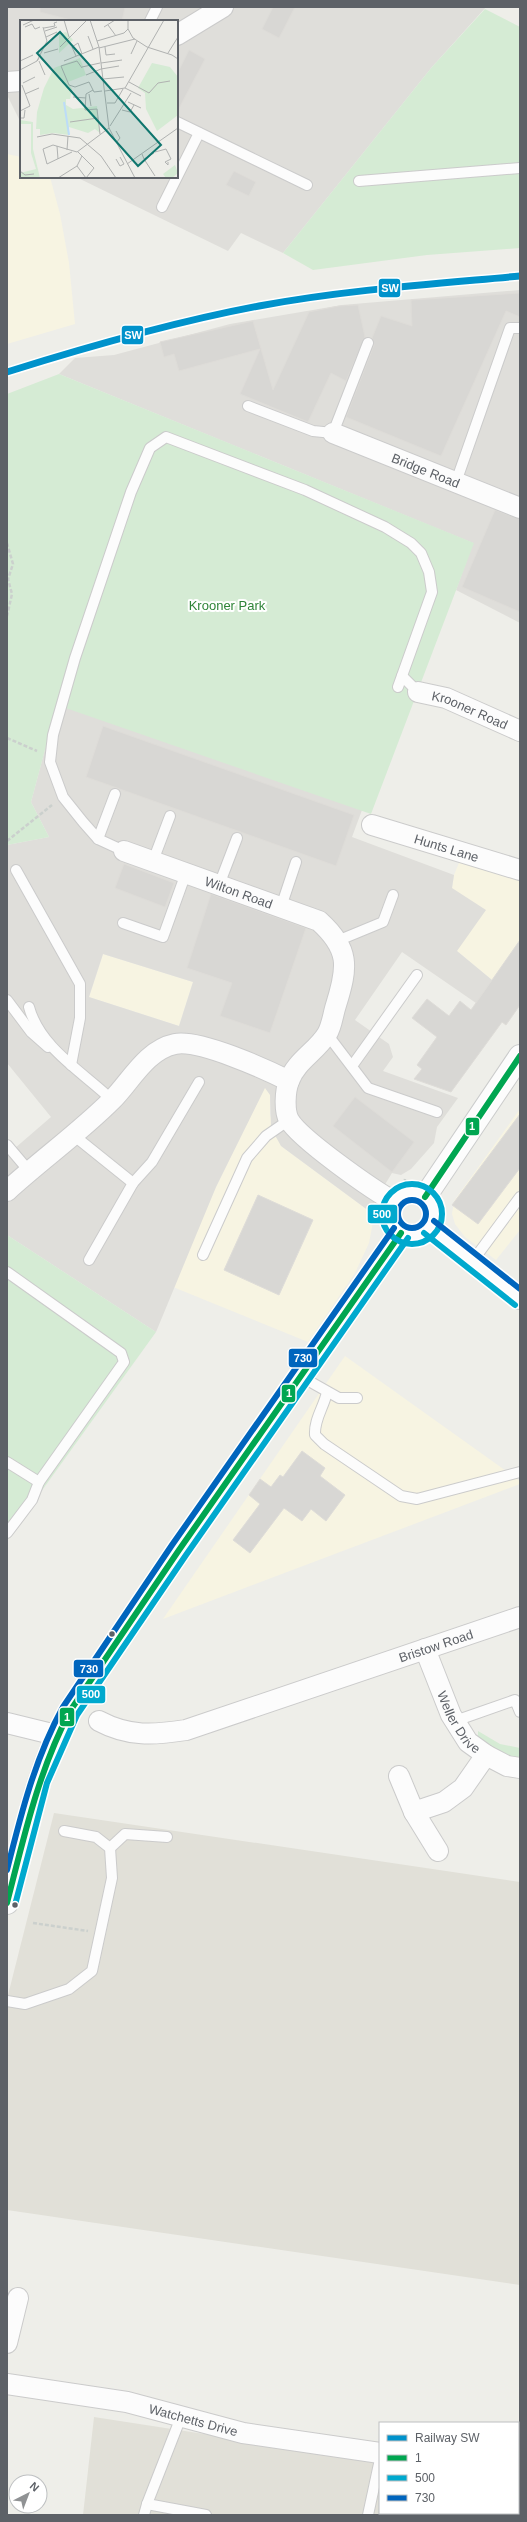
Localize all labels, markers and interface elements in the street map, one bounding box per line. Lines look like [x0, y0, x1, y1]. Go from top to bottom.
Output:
inset map [20, 20, 178, 178]
line badge: SW [378, 278, 401, 298]
text: SW [381, 282, 399, 294]
line badge: SW [121, 325, 144, 345]
text: SW [124, 329, 142, 341]
street label: Bridge Road [389, 450, 462, 491]
park label: Krooner Park [189, 598, 266, 613]
street label: Krooner Road [431, 688, 510, 732]
street label: Hunts Lane [413, 831, 481, 865]
street label: Wilton Road [203, 873, 275, 911]
line badge: 1 [465, 1117, 480, 1136]
text: 1 [469, 1120, 475, 1132]
line badge: 500 [367, 1204, 398, 1224]
text: 500 [373, 1208, 391, 1220]
line badge: 730 [288, 1348, 318, 1368]
text: 730 [294, 1352, 312, 1364]
line badge: 1 [281, 1384, 296, 1403]
text: 1 [286, 1387, 292, 1399]
street label: Bristow Road [397, 1626, 475, 1665]
unlabelled marker [107, 1629, 117, 1639]
line badge: 730 [73, 1659, 104, 1678]
text: 730 [80, 1663, 98, 1675]
line badge: 500 [76, 1685, 106, 1704]
text: 500 [82, 1688, 100, 1700]
street label: Weller Drive [435, 1689, 483, 1756]
line badge: 1 [59, 1707, 75, 1727]
text: 1 [64, 1711, 70, 1723]
unlabelled marker [10, 1900, 20, 1910]
street label: Watchetts Drive [147, 2401, 239, 2439]
legend [379, 2422, 519, 2514]
text: Railway SW [415, 2431, 480, 2445]
text: 1 [415, 2451, 422, 2465]
text: 500 [415, 2471, 435, 2485]
north arrow [8, 2474, 48, 2514]
text: N [28, 2479, 42, 2494]
text: 730 [415, 2491, 435, 2505]

